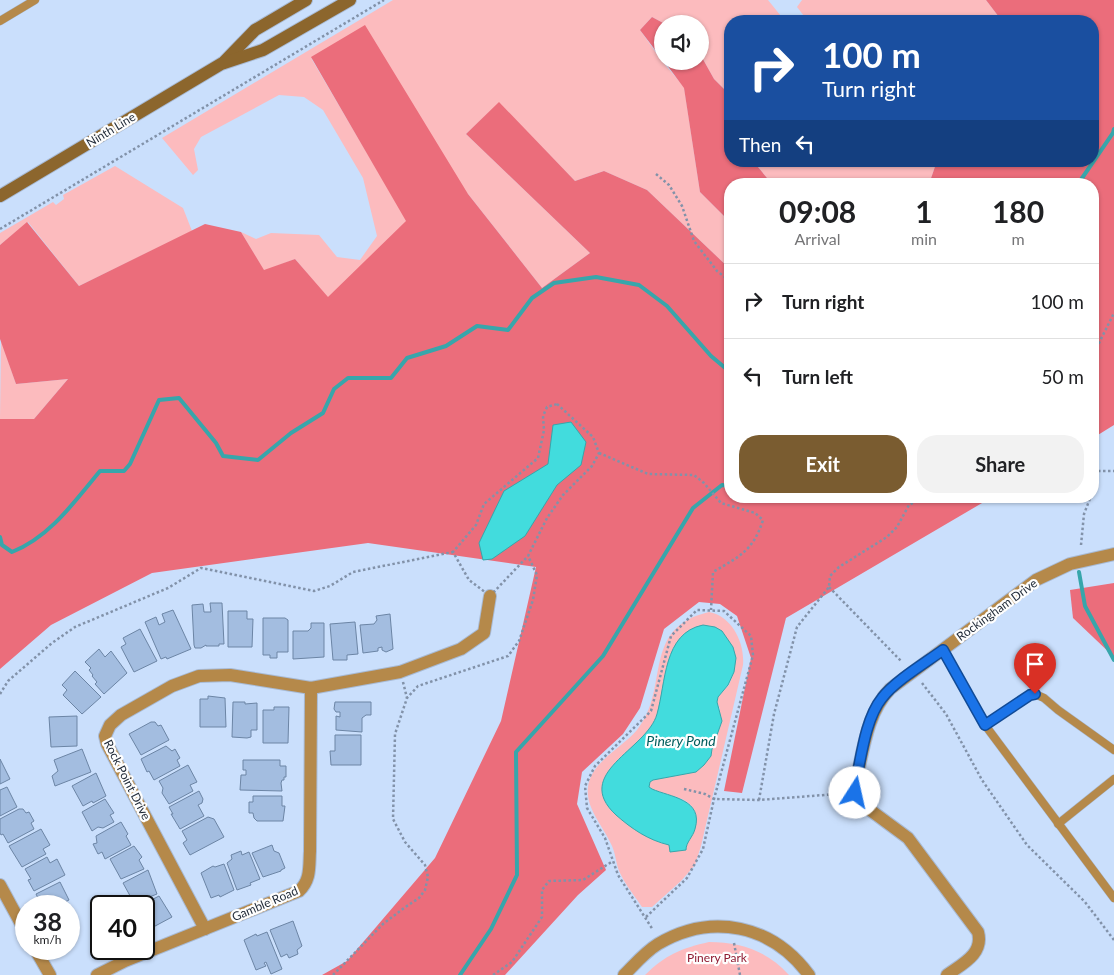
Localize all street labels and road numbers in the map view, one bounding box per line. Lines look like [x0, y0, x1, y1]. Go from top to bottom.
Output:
street label: Ninth Line [83, 109, 138, 150]
street label: Rockingham Drive [954, 575, 1040, 644]
street label: Rock Point Drive [101, 737, 154, 822]
street label: Gamble Road [230, 883, 300, 924]

